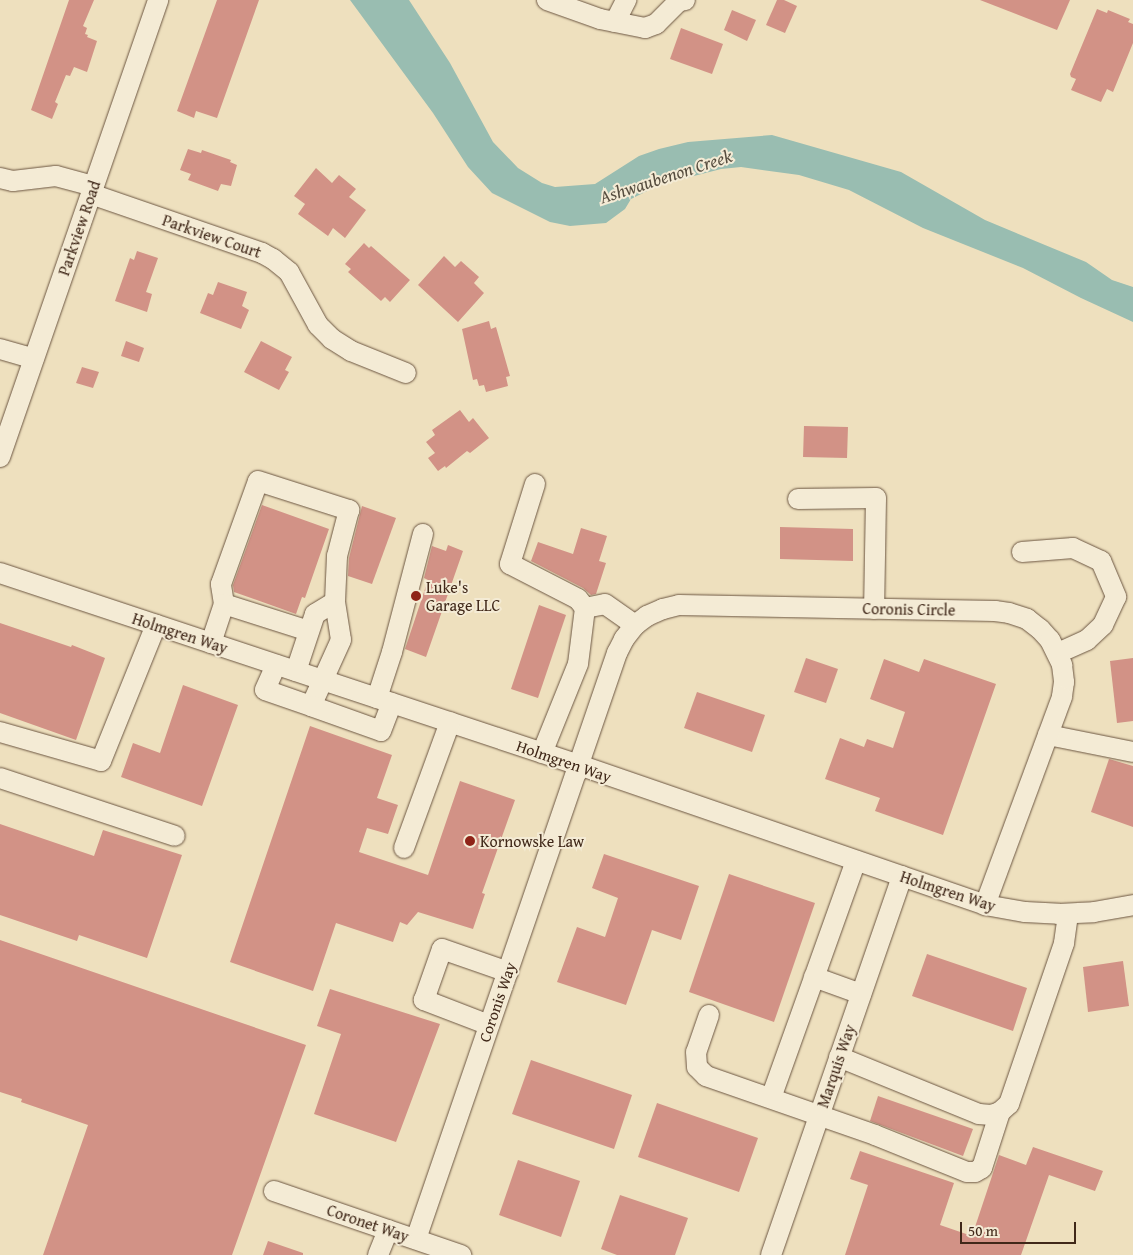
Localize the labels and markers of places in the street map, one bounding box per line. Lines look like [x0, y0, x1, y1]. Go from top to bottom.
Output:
place label: Luke's Garage LLC [426, 577, 500, 615]
marker: Luke's Garage LLC [410, 590, 422, 602]
place label: Kornowske Law [480, 831, 584, 851]
marker: Kornowske Law [464, 835, 476, 847]

